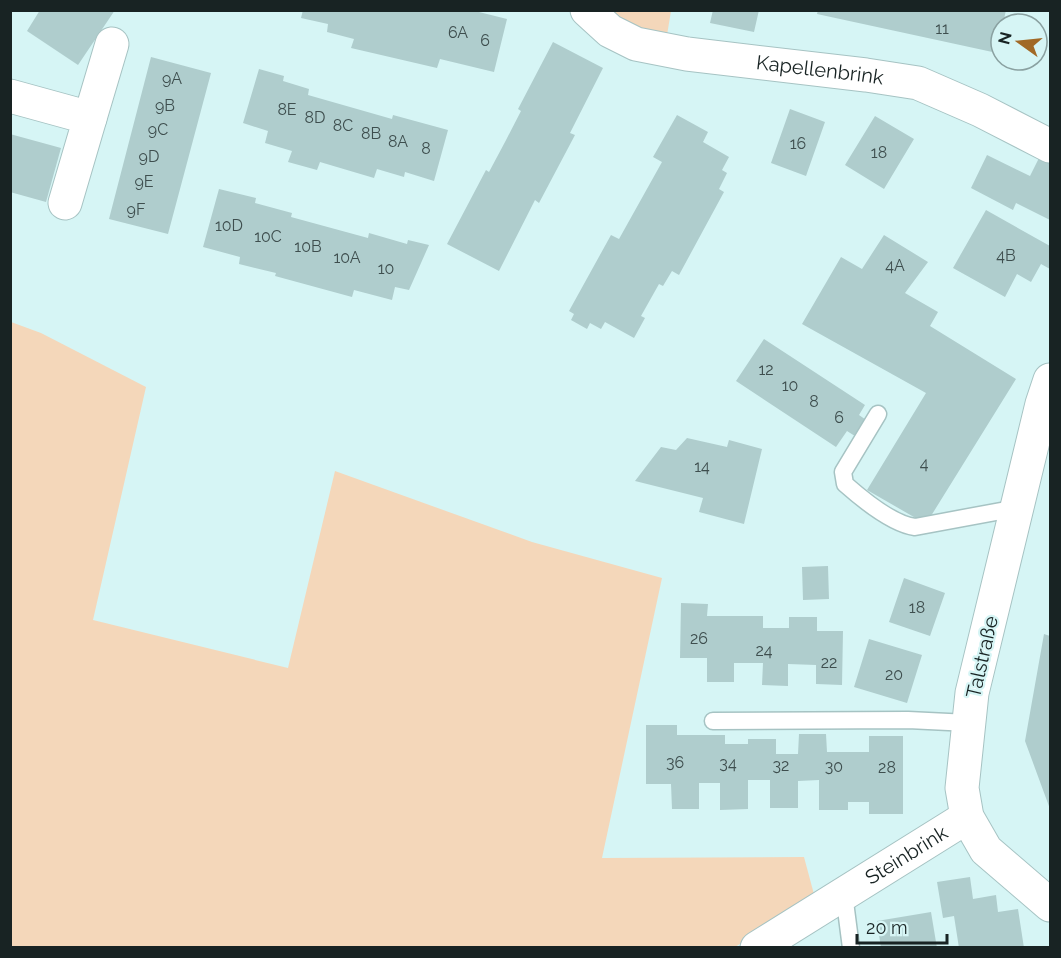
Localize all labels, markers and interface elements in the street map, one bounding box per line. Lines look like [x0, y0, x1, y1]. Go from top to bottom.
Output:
north arrow [989, 12, 1049, 72]
house number: 11 [935, 19, 949, 38]
house number: 6A [448, 23, 468, 42]
text: N [994, 30, 1016, 47]
house number: 6 [480, 31, 490, 50]
street label: Kapellenbrink [755, 50, 886, 90]
house number: 9A [162, 69, 182, 88]
house number: 9B [155, 96, 175, 115]
house number: 8E [277, 100, 297, 119]
house number: 8D [305, 108, 325, 127]
house number: 8C [333, 116, 353, 135]
house number: 9C [148, 120, 168, 139]
house number: 8B [361, 124, 381, 143]
house number: 8A [388, 132, 408, 151]
house number: 16 [790, 134, 806, 153]
house number: 8 [421, 139, 431, 158]
house number: 18 [871, 143, 887, 162]
house number: 9D [139, 147, 159, 166]
house number: 9E [134, 172, 154, 191]
house number: 9F [127, 200, 145, 219]
house number: 10D [215, 216, 243, 235]
house number: 10C [254, 227, 282, 246]
house number: 10B [294, 237, 322, 256]
house number: 4B [996, 246, 1016, 265]
house number: 10A [333, 248, 361, 267]
house number: 4A [885, 256, 905, 275]
house number: 10 [378, 259, 394, 278]
house number: 12 [758, 360, 774, 379]
house number: 10 [782, 376, 798, 395]
house number: 8 [809, 392, 819, 411]
house number: 6 [834, 408, 844, 427]
house number: 4 [920, 454, 929, 473]
house number: 14 [694, 457, 710, 476]
house number: 18 [909, 598, 925, 617]
street label: Talstraße [961, 613, 1003, 700]
house number: 26 [690, 629, 708, 648]
house number: 24 [755, 641, 773, 660]
house number: 22 [821, 653, 837, 672]
house number: 20 [885, 665, 903, 684]
house number: 36 [666, 753, 684, 772]
house number: 34 [719, 754, 737, 773]
house number: 32 [773, 756, 789, 775]
house number: 30 [825, 757, 843, 776]
house number: 28 [878, 758, 896, 777]
street label: Steinbrink [861, 820, 952, 889]
scale bar [857, 907, 947, 945]
text: 20 m [866, 917, 908, 938]

